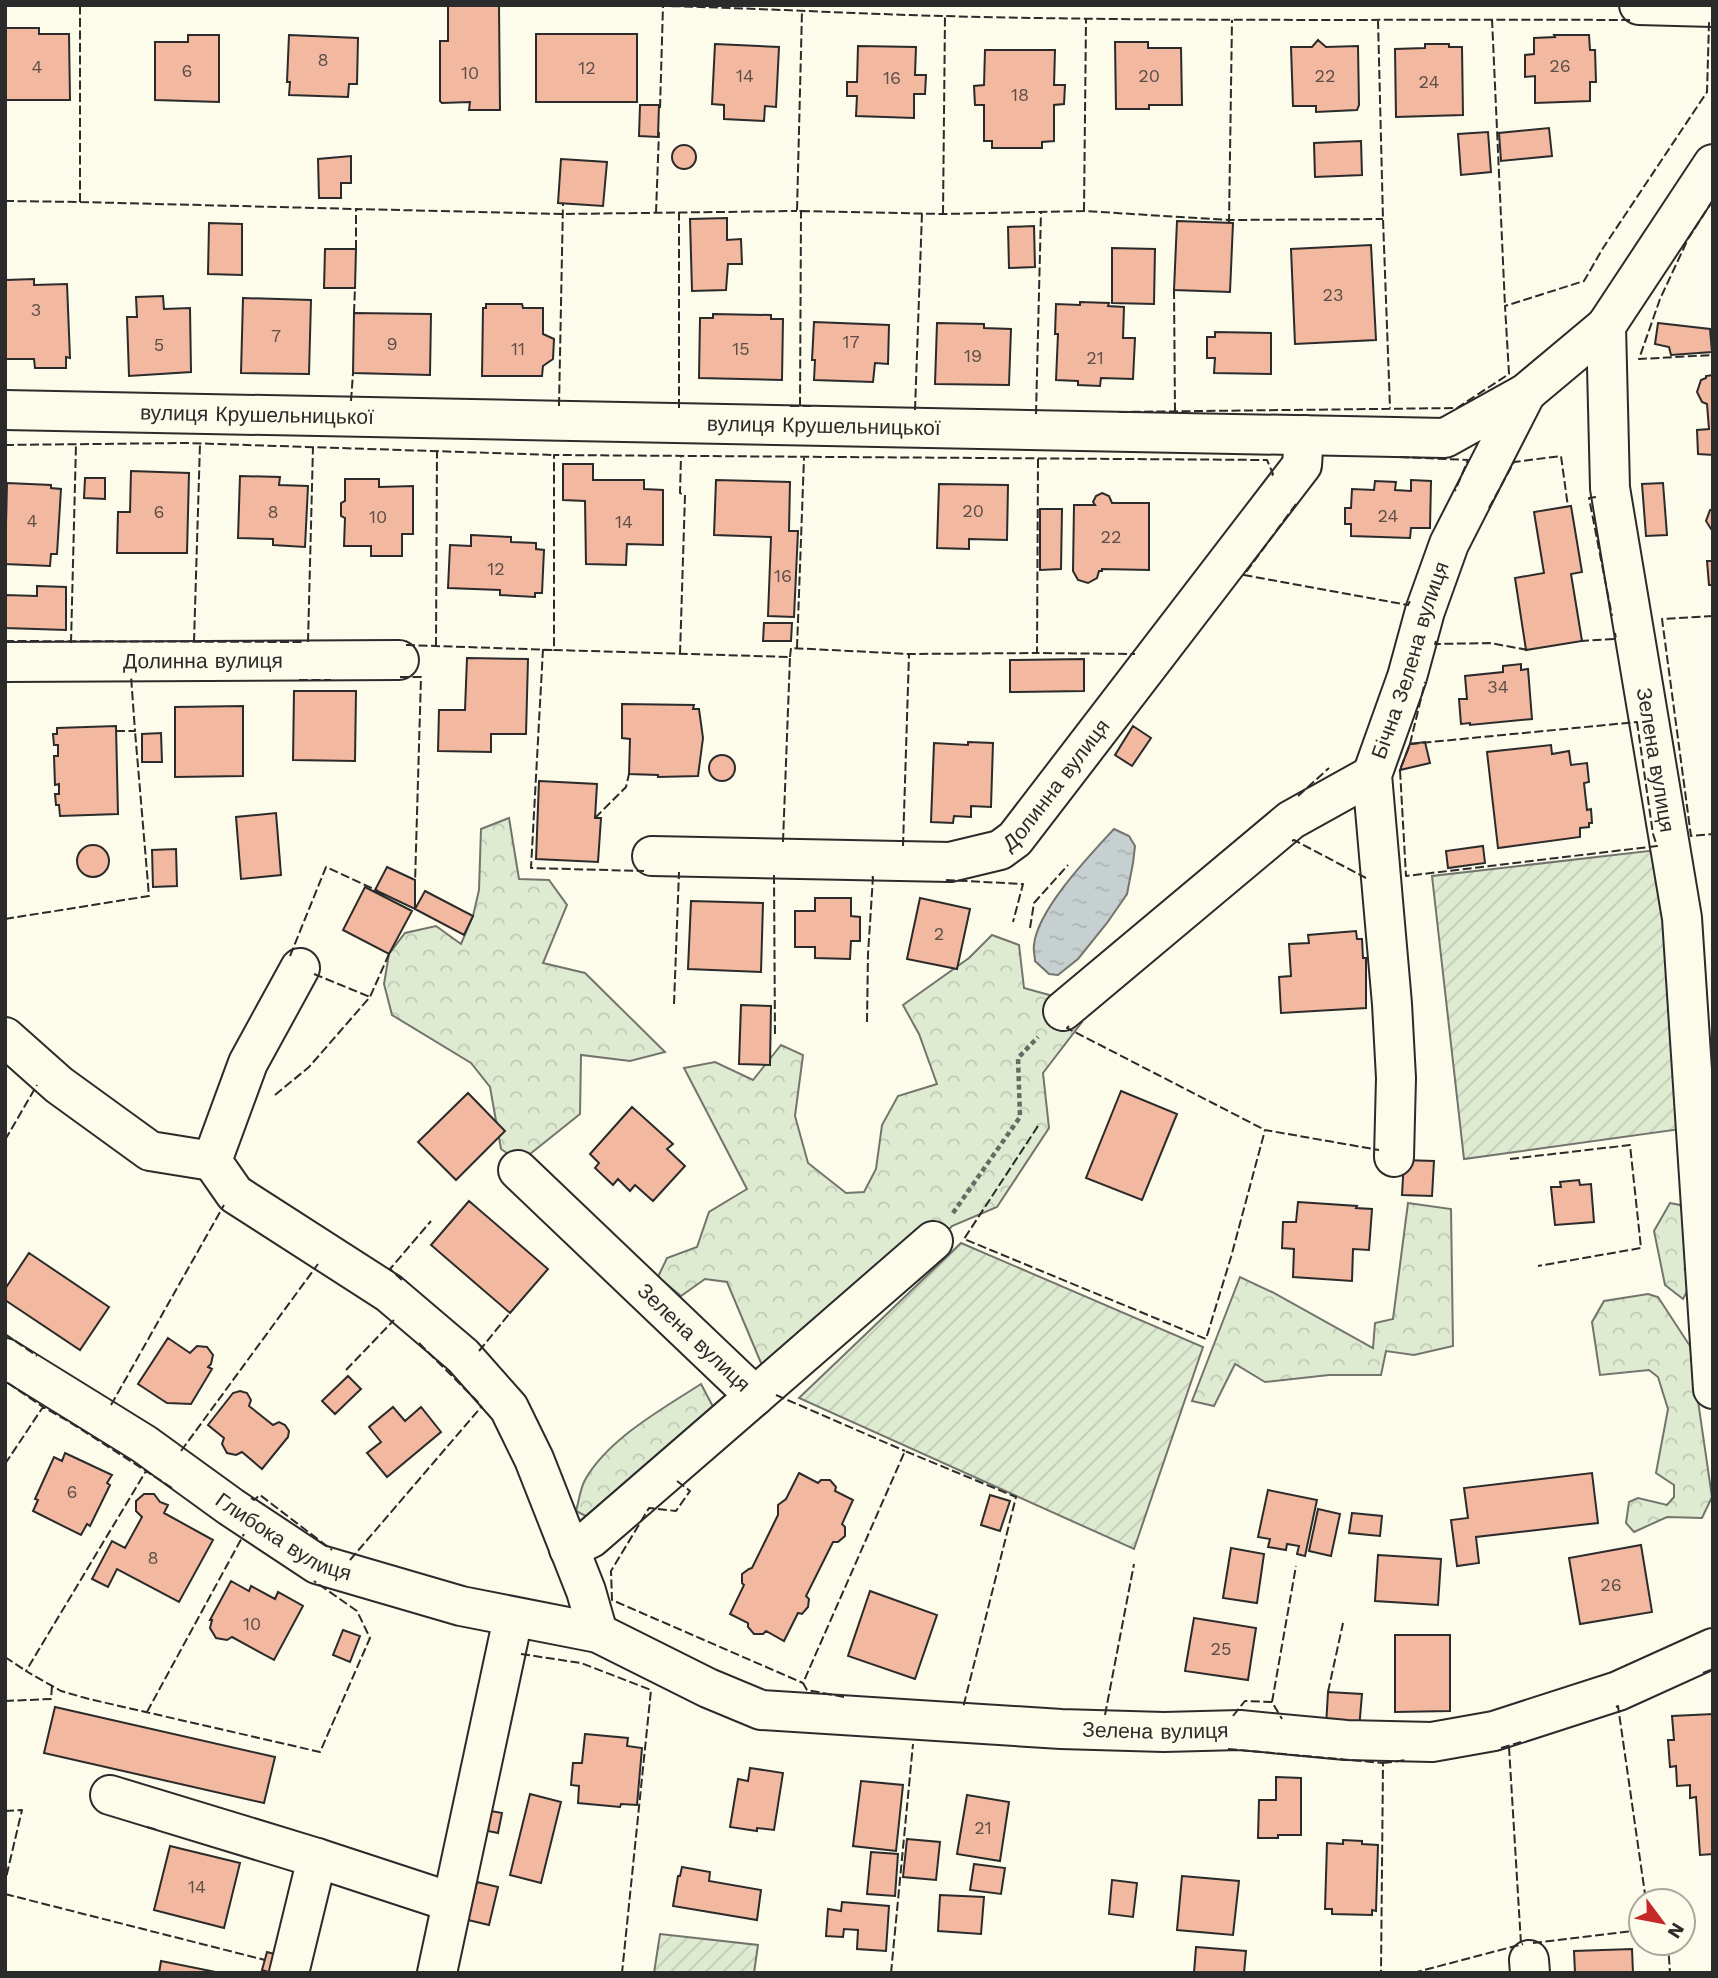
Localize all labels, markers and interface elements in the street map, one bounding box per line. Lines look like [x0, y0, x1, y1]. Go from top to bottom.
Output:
house number: 8 [317, 49, 329, 70]
house number: 26 [1549, 55, 1571, 76]
house number: 4 [32, 56, 43, 77]
house number: 12 [578, 57, 596, 78]
house number: 6 [182, 60, 192, 81]
house number: 10 [461, 62, 479, 83]
house number: 14 [736, 65, 754, 86]
house number: 20 [1138, 65, 1160, 86]
house number: 22 [1315, 65, 1336, 86]
house number: 16 [883, 67, 901, 88]
house number: 24 [1419, 71, 1439, 92]
house number: 18 [1011, 84, 1029, 105]
house number: 23 [1323, 284, 1344, 305]
house number: 3 [31, 299, 41, 320]
house number: 7 [271, 325, 281, 346]
house number: 17 [842, 331, 860, 352]
house number: 9 [386, 333, 398, 354]
house number: 5 [154, 334, 164, 355]
house number: 11 [511, 338, 525, 359]
house number: 15 [732, 338, 750, 359]
house number: 19 [964, 345, 982, 366]
house number: 21 [1086, 347, 1104, 368]
street label: вулиця Крушельницької [140, 400, 374, 429]
street label: вулиця Крушельницької [707, 411, 941, 440]
house number: 20 [962, 500, 984, 521]
house number: 6 [154, 501, 164, 522]
house number: 8 [267, 501, 279, 522]
house number: 24 [1378, 505, 1398, 526]
house number: 10 [369, 506, 387, 527]
house number: 4 [27, 510, 38, 531]
house number: 14 [615, 511, 633, 532]
house number: 22 [1101, 526, 1122, 547]
house number: 12 [487, 558, 505, 579]
street label: Бічна Зелена вулиця [1366, 558, 1454, 762]
house number: 16 [774, 565, 792, 586]
street label: Долинна вулиця [123, 648, 283, 673]
house number: 34 [1487, 676, 1509, 697]
street label: Зелена вулиця [1632, 686, 1680, 834]
street label: Долинна вулиця [998, 714, 1115, 856]
house number: 2 [934, 923, 944, 944]
street label: Зелена вулиця [633, 1278, 756, 1397]
house number: 6 [67, 1481, 77, 1502]
street label: Глибока вулиця [211, 1487, 354, 1585]
house number: 8 [147, 1547, 159, 1568]
house number: 26 [1600, 1574, 1622, 1595]
house number: 10 [243, 1613, 261, 1634]
house number: 25 [1211, 1638, 1231, 1659]
street label: Зелена вулиця [1082, 1717, 1229, 1744]
house number: 21 [974, 1817, 992, 1838]
house number: 14 [188, 1876, 206, 1897]
north arrow [1627, 1887, 1697, 1957]
text: N [1663, 1919, 1689, 1943]

